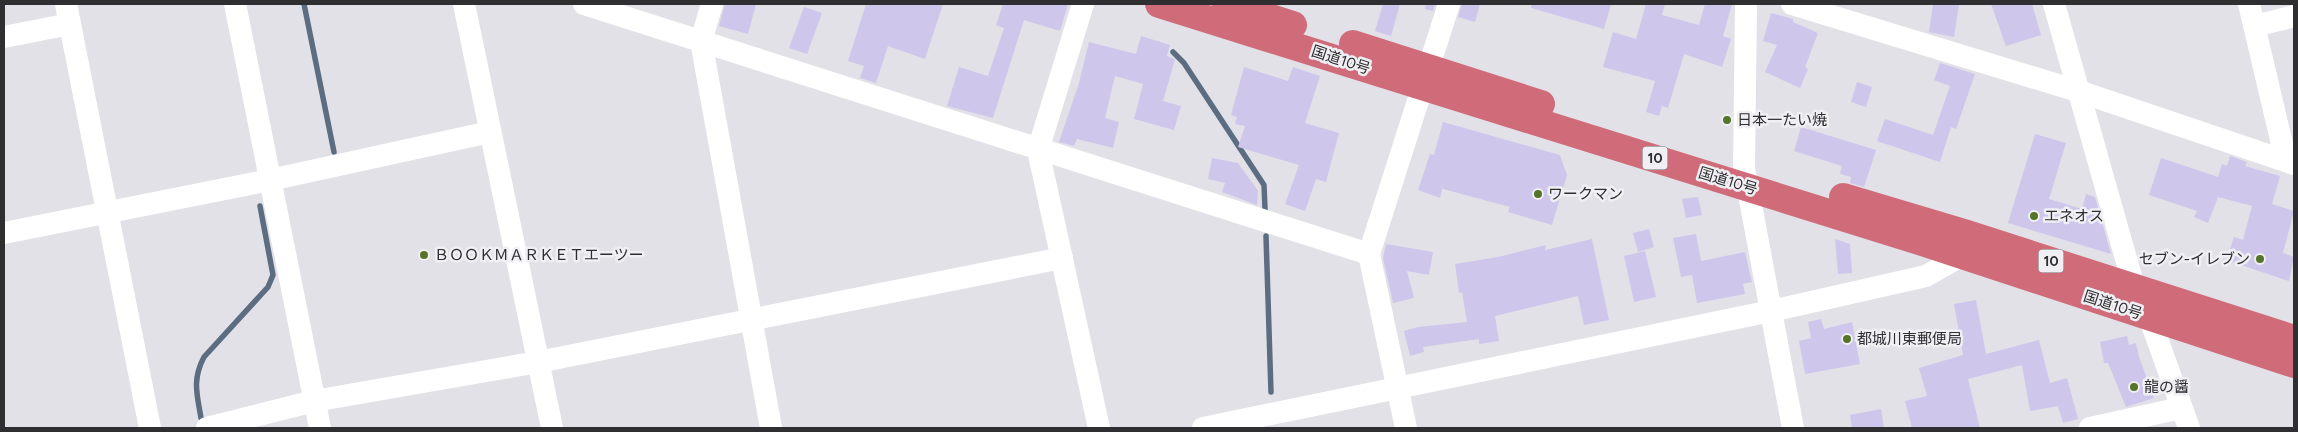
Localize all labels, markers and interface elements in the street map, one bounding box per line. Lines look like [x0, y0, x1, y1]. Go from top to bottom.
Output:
street label: 国道10号 [1309, 42, 1373, 78]
place label: 日本一たい焼 [1737, 111, 1827, 129]
marker: 日本一たい焼 [1721, 114, 1733, 126]
road number: 10 [1642, 146, 1668, 170]
street label: 国道10号 [1696, 164, 1760, 198]
place label: ワークマン [1548, 185, 1623, 203]
marker: ワークマン [1532, 188, 1544, 200]
place label: エネオス [2044, 207, 2104, 225]
marker: エネオス [2028, 210, 2040, 222]
place label: ＢＯＯＫＭＡＲＫＥＴエーツー [434, 246, 644, 264]
marker: ＢＯＯＫＭＡＲＫＥＴエーツー [418, 249, 430, 261]
road number: 10 [2038, 250, 2064, 272]
place label: セブン-イレブン [2139, 250, 2250, 268]
marker: セブン-イレブン [2254, 253, 2266, 265]
street label: 国道10号 [2081, 287, 2145, 323]
place label: 都城川東郵便局 [1857, 330, 1962, 348]
marker: 都城川東郵便局 [1841, 333, 1853, 345]
place label: 龍の醤 [2144, 378, 2189, 396]
marker: 龍の醤 [2128, 381, 2140, 393]

